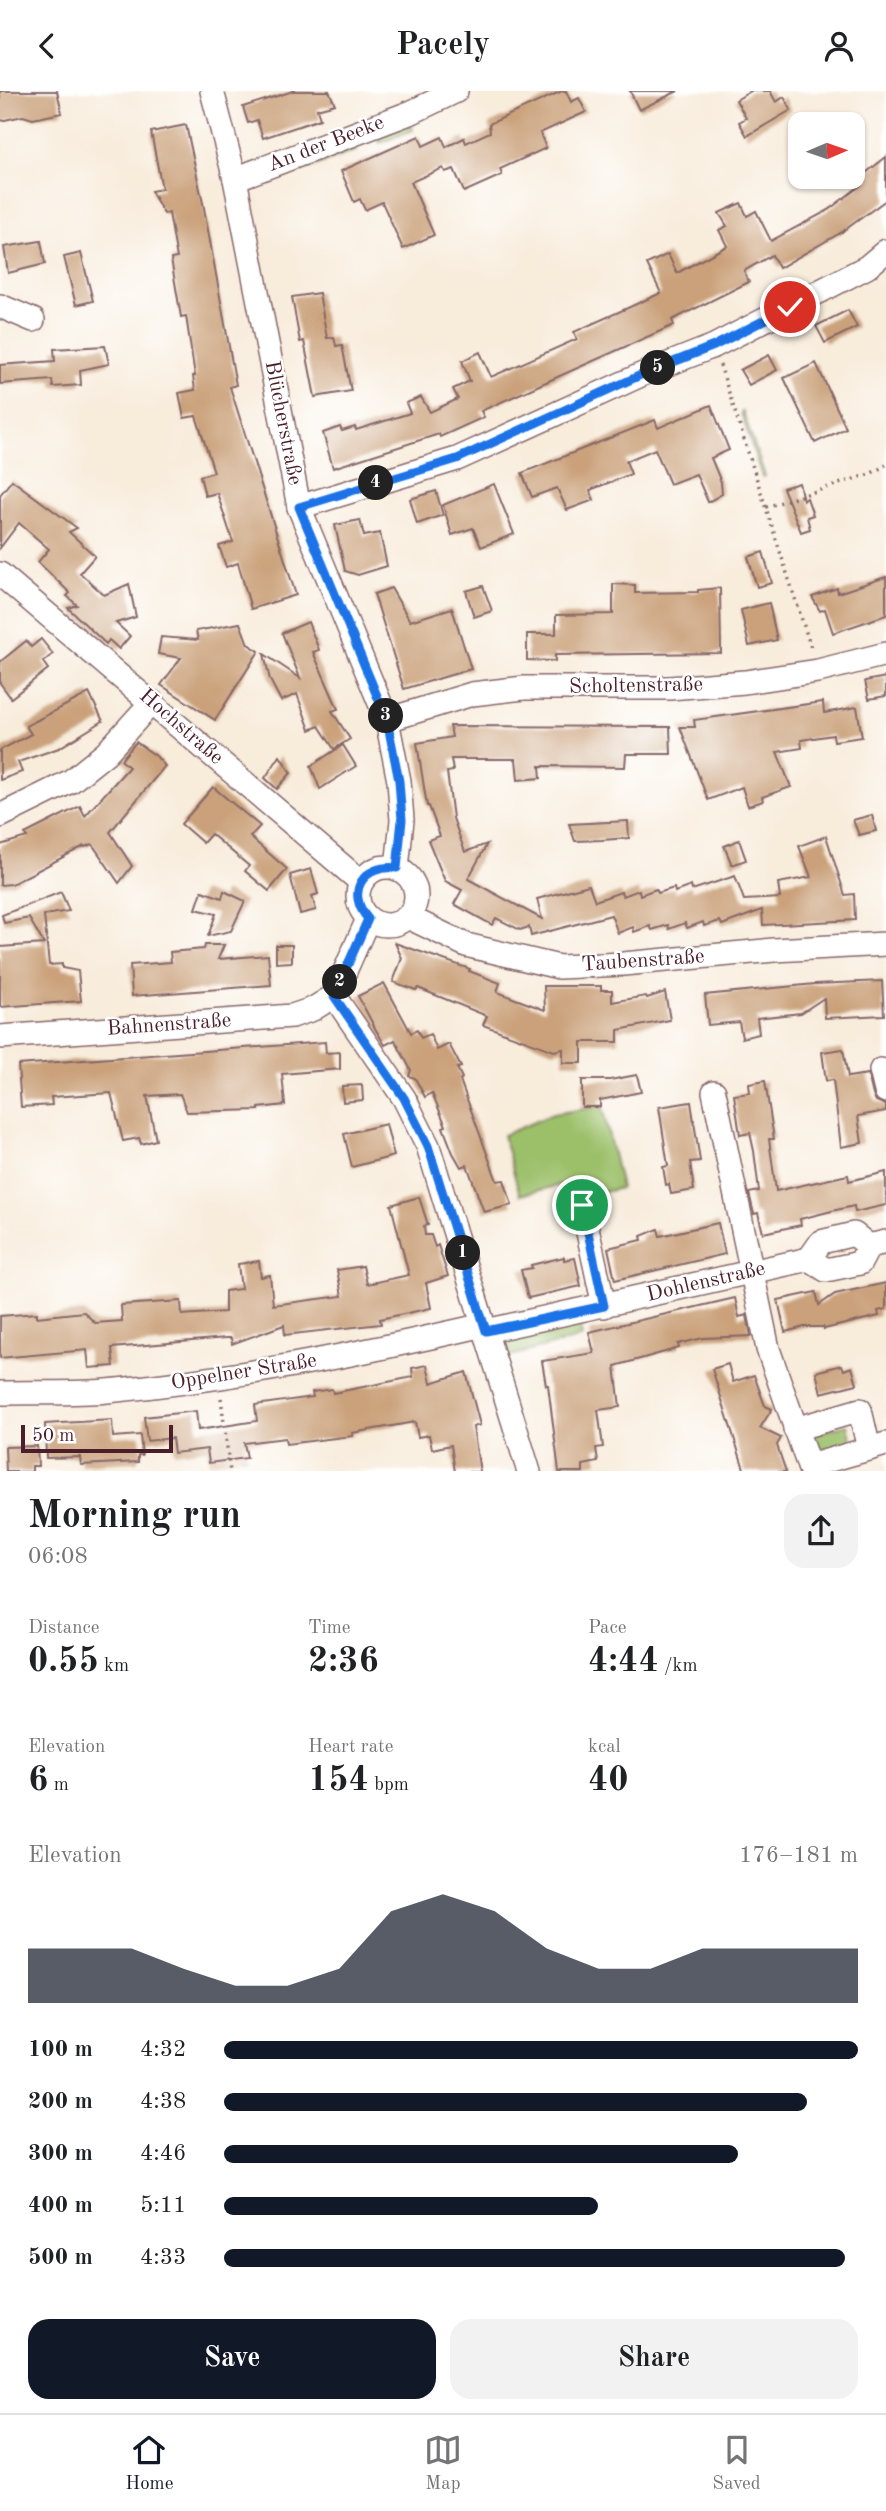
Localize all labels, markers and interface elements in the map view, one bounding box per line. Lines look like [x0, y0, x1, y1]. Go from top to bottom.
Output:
icon: back [28, 27, 66, 65]
icon: person [820, 27, 858, 65]
text: Pacely [396, 30, 490, 62]
street label: An der Beeke [265, 112, 387, 176]
north arrow [788, 112, 864, 189]
map controls [788, 112, 865, 189]
pin [760, 277, 820, 337]
icon: check [771, 288, 809, 326]
pin: 5 [640, 351, 676, 385]
text: 5 [652, 358, 663, 377]
street label: Blücherstraße [261, 359, 305, 487]
pin: 4 [358, 465, 394, 501]
text: 4 [370, 473, 381, 492]
street label: Scholtenstraße [569, 674, 703, 698]
street label: Hochstraße [135, 685, 227, 769]
pin: 3 [368, 699, 404, 733]
text: 3 [380, 706, 391, 725]
street label: Taubenstraße [581, 946, 705, 976]
pin: 2 [322, 965, 358, 999]
text: 2 [334, 972, 345, 991]
street label: Bahnenstraße [106, 1010, 232, 1040]
pin [552, 1175, 612, 1235]
icon: arrive [563, 1186, 601, 1224]
pin: 1 [446, 1235, 480, 1271]
text: 1 [457, 1243, 468, 1262]
street label: Dohlenstraße [645, 1258, 767, 1306]
street label: Oppelner Straße [170, 1350, 318, 1394]
scale bar [21, 1423, 173, 1454]
text: 50 m [32, 1427, 74, 1446]
button: share [784, 1494, 858, 1568]
text: Morning run [28, 1498, 241, 1536]
text: 06:08 [28, 1545, 88, 1568]
text: Distance [28, 1619, 100, 1638]
text: Time [308, 1619, 351, 1638]
text: Pace [588, 1619, 627, 1638]
text: 0.55 [28, 1644, 99, 1679]
text: 2:36 [308, 1644, 379, 1679]
text: 4:44 [588, 1644, 659, 1679]
text: km [99, 1657, 129, 1676]
text: /km [659, 1657, 698, 1676]
text: Elevation [28, 1738, 105, 1757]
text: Heart rate [308, 1738, 393, 1757]
text: kcal [588, 1738, 621, 1757]
text: 6 [28, 1763, 48, 1798]
text: 154 [308, 1763, 369, 1798]
text: 40 [588, 1763, 629, 1798]
text: m [48, 1776, 69, 1795]
text: bpm [369, 1776, 409, 1795]
text: Elevation [28, 1844, 122, 1867]
text: 176–181 m [739, 1844, 858, 1867]
text: 100 m [28, 2038, 93, 2061]
text: 4:32 [140, 2038, 186, 2061]
text: 200 m [28, 2090, 93, 2113]
text: 4:38 [140, 2090, 186, 2113]
text: 300 m [28, 2142, 93, 2165]
text: 4:46 [140, 2142, 186, 2165]
text: 400 m [28, 2194, 93, 2217]
text: 5:11 [140, 2194, 186, 2217]
text: 500 m [28, 2246, 93, 2269]
text: 4:33 [140, 2246, 186, 2269]
button: Save [28, 2319, 436, 2399]
button: Share [450, 2319, 858, 2399]
tab: Home [125, 2431, 173, 2496]
tab: Map [424, 2431, 462, 2496]
tab: Saved [712, 2431, 761, 2496]

